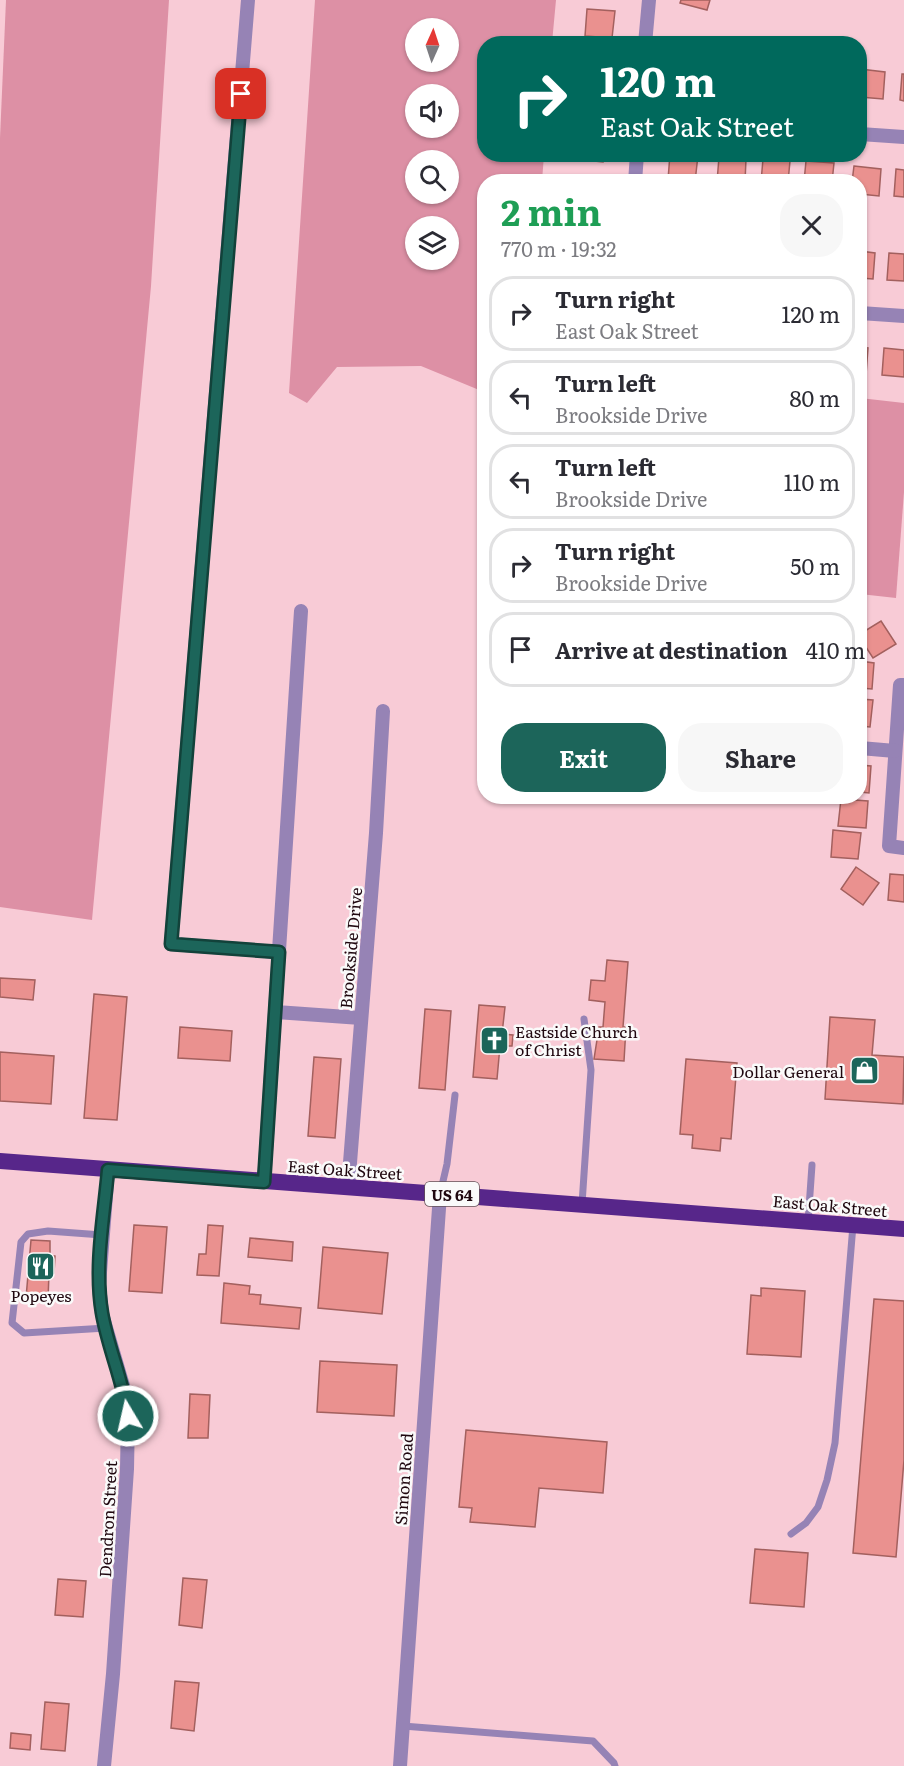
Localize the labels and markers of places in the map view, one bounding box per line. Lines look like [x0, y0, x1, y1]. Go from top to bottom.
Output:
pin [215, 68, 266, 119]
place label: Eastside Church of Christ [515, 1019, 638, 1061]
church icon: Eastside Church of Christ [478, 1024, 510, 1056]
shop icon: Dollar General [849, 1055, 881, 1087]
place label: Dollar General [732, 1059, 844, 1083]
restaurant icon: Popeyes [25, 1251, 57, 1283]
place label: Popeyes [11, 1283, 71, 1307]

